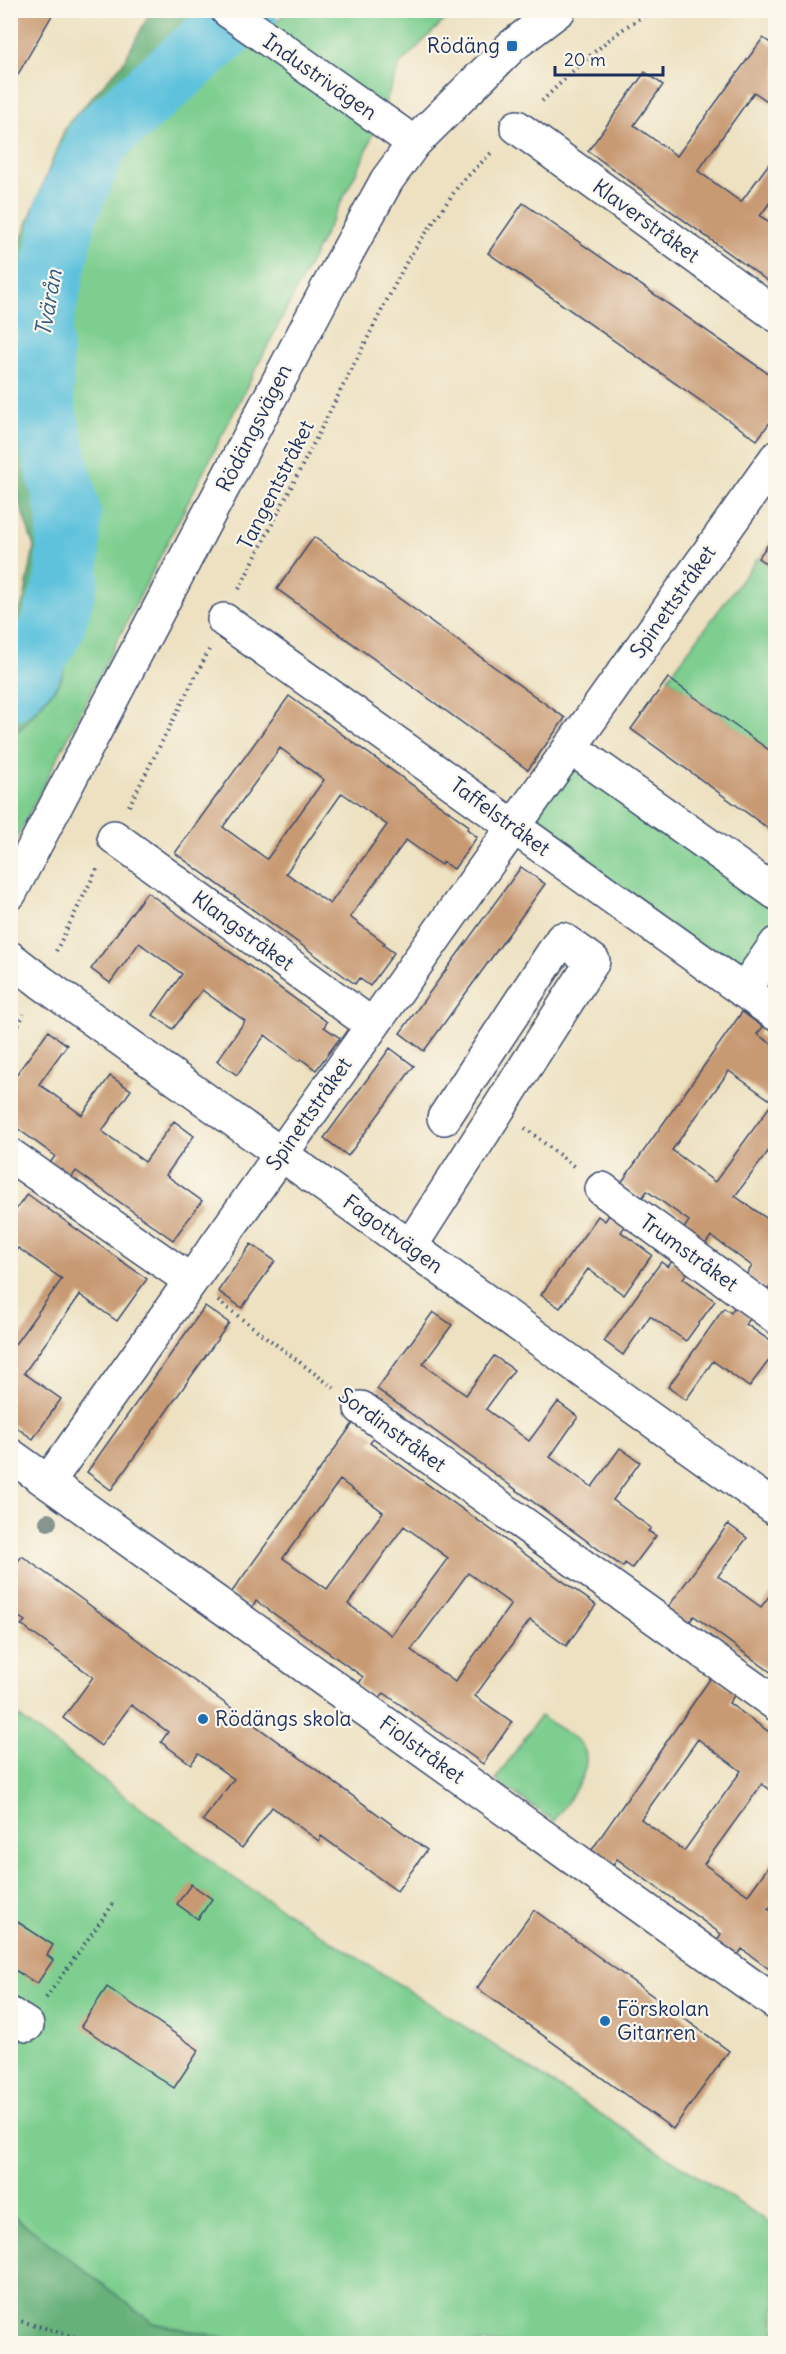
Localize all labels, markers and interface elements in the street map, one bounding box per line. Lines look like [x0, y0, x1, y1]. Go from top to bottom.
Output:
street label: Industrivägen [258, 27, 382, 126]
place label: Rödäng [427, 32, 500, 59]
marker: Rödäng [505, 39, 519, 53]
scale bar [555, 39, 663, 77]
text: 20 m [564, 48, 606, 71]
street label: Klaverstråket [588, 173, 705, 268]
water label: Tvärån [28, 266, 68, 339]
street label: Rödängsvägen [210, 359, 297, 496]
street label: Tangentstråket [231, 415, 320, 554]
street label: Spinettstråket [624, 540, 721, 663]
street label: Taffelstråket [445, 771, 555, 862]
street label: Klangstråket [187, 885, 300, 977]
street label: Spinettstråket [260, 1052, 357, 1175]
street label: Fagottvägen [338, 1188, 449, 1279]
street label: Trumstråket [635, 1208, 744, 1297]
street label: Sordinstråket [333, 1381, 452, 1478]
place label: Rödängs skola [215, 1705, 351, 1732]
street label: Fiolstråket [374, 1710, 470, 1790]
marker: Rödängs skola [196, 1712, 210, 1726]
place label: Förskolan Gitarren [617, 1995, 709, 2046]
marker: Förskolan Gitarren [598, 2014, 612, 2028]

